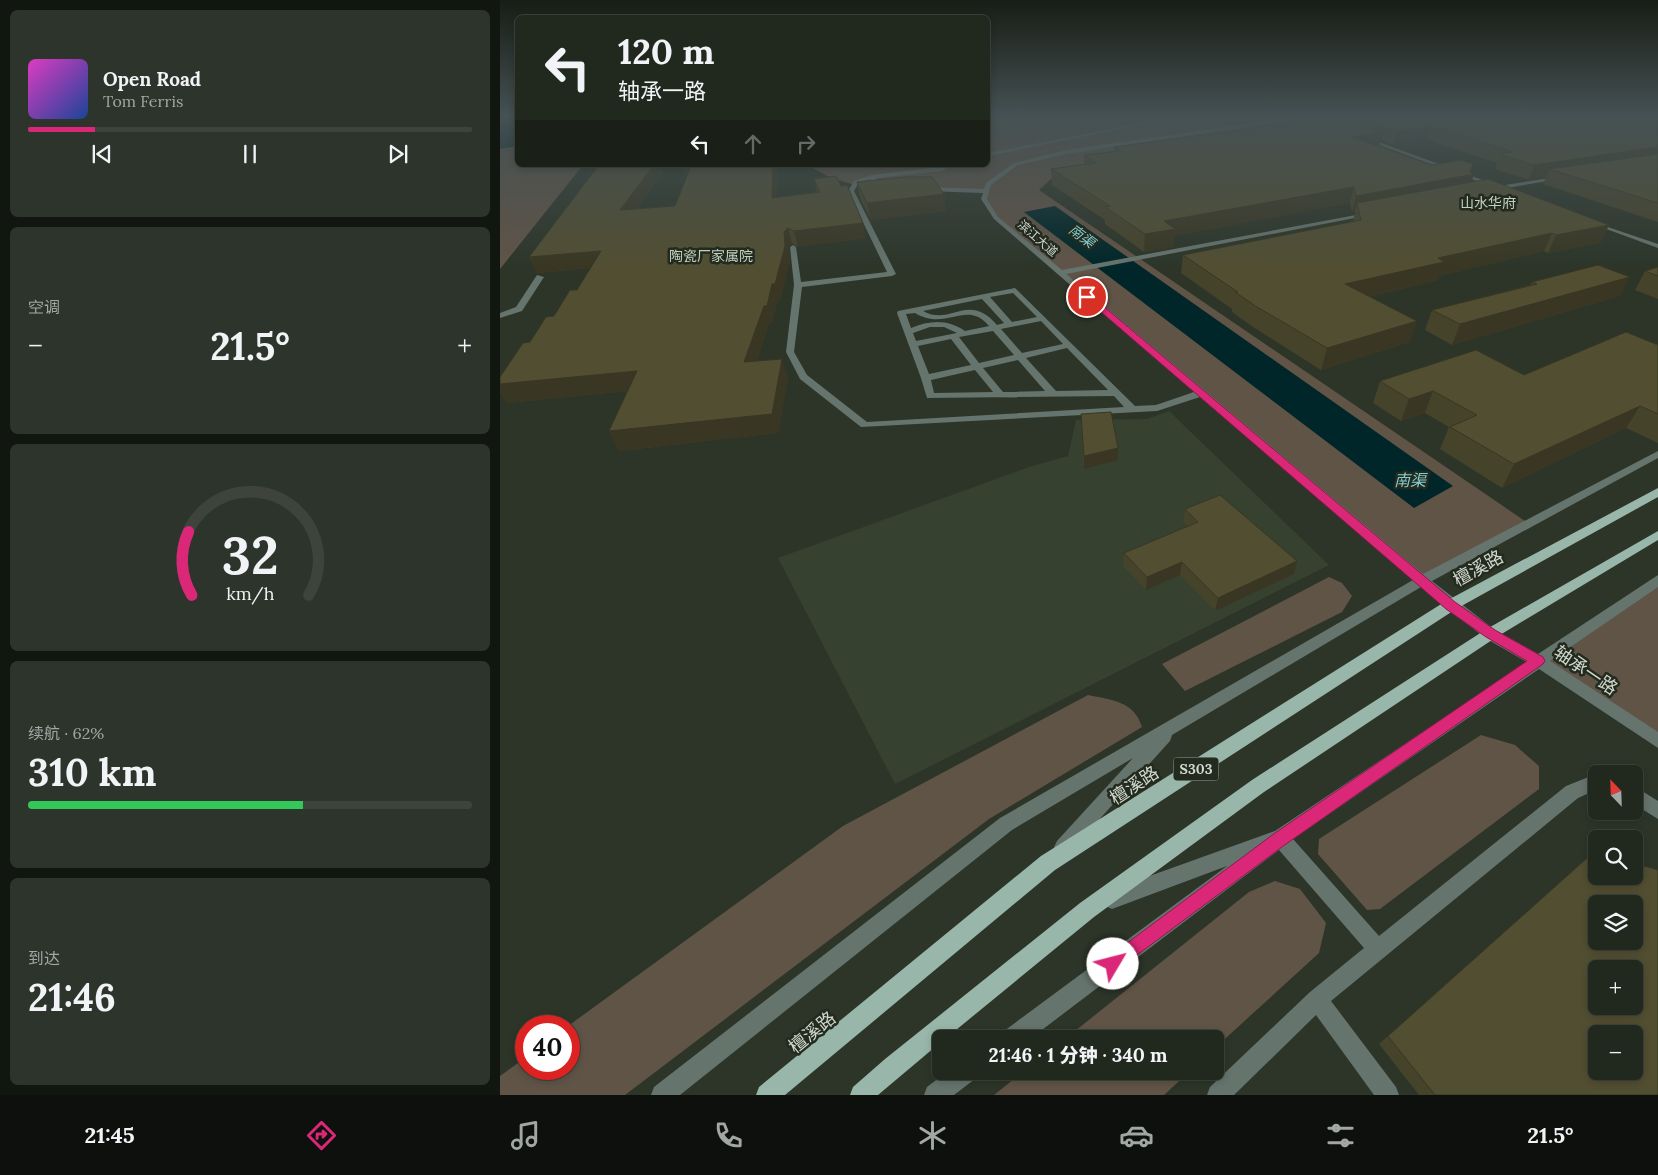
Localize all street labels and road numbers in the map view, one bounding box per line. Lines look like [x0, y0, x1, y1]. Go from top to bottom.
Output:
street label: 滨江大道 [1015, 217, 1061, 259]
street label: 檀溪路 [1449, 545, 1507, 591]
street label: 轴承一路 [1550, 640, 1622, 700]
road number: S303 [1174, 758, 1218, 781]
street label: 檀溪路 [1105, 761, 1163, 809]
street label: 檀溪路 [784, 1006, 840, 1058]

